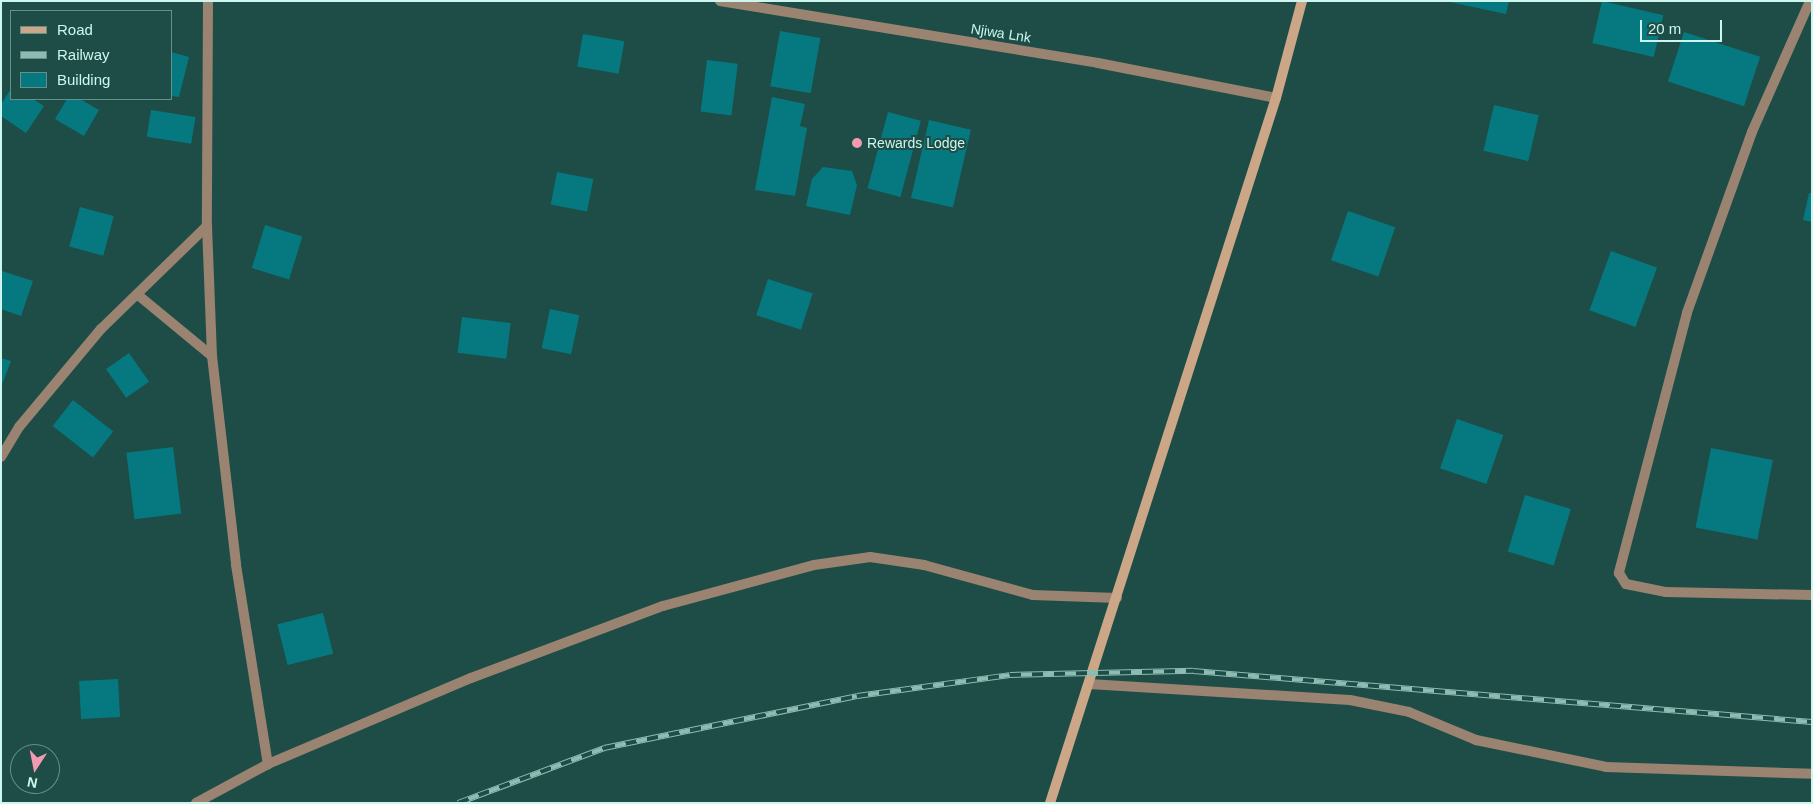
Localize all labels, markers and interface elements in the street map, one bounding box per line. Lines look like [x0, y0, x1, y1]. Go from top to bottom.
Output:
legend [10, 10, 172, 100]
scale bar [1643, 10, 1726, 42]
street label: Njiwa Lnk [970, 20, 1032, 46]
text: 20 m [1648, 20, 1681, 37]
text: Road [57, 21, 93, 38]
text: Railway [57, 46, 110, 63]
text: Building [57, 71, 110, 88]
place label: Rewards Lodge [867, 135, 965, 151]
marker: Rewards Lodge [851, 137, 863, 149]
north arrow [10, 744, 60, 794]
text: N [26, 774, 39, 792]

